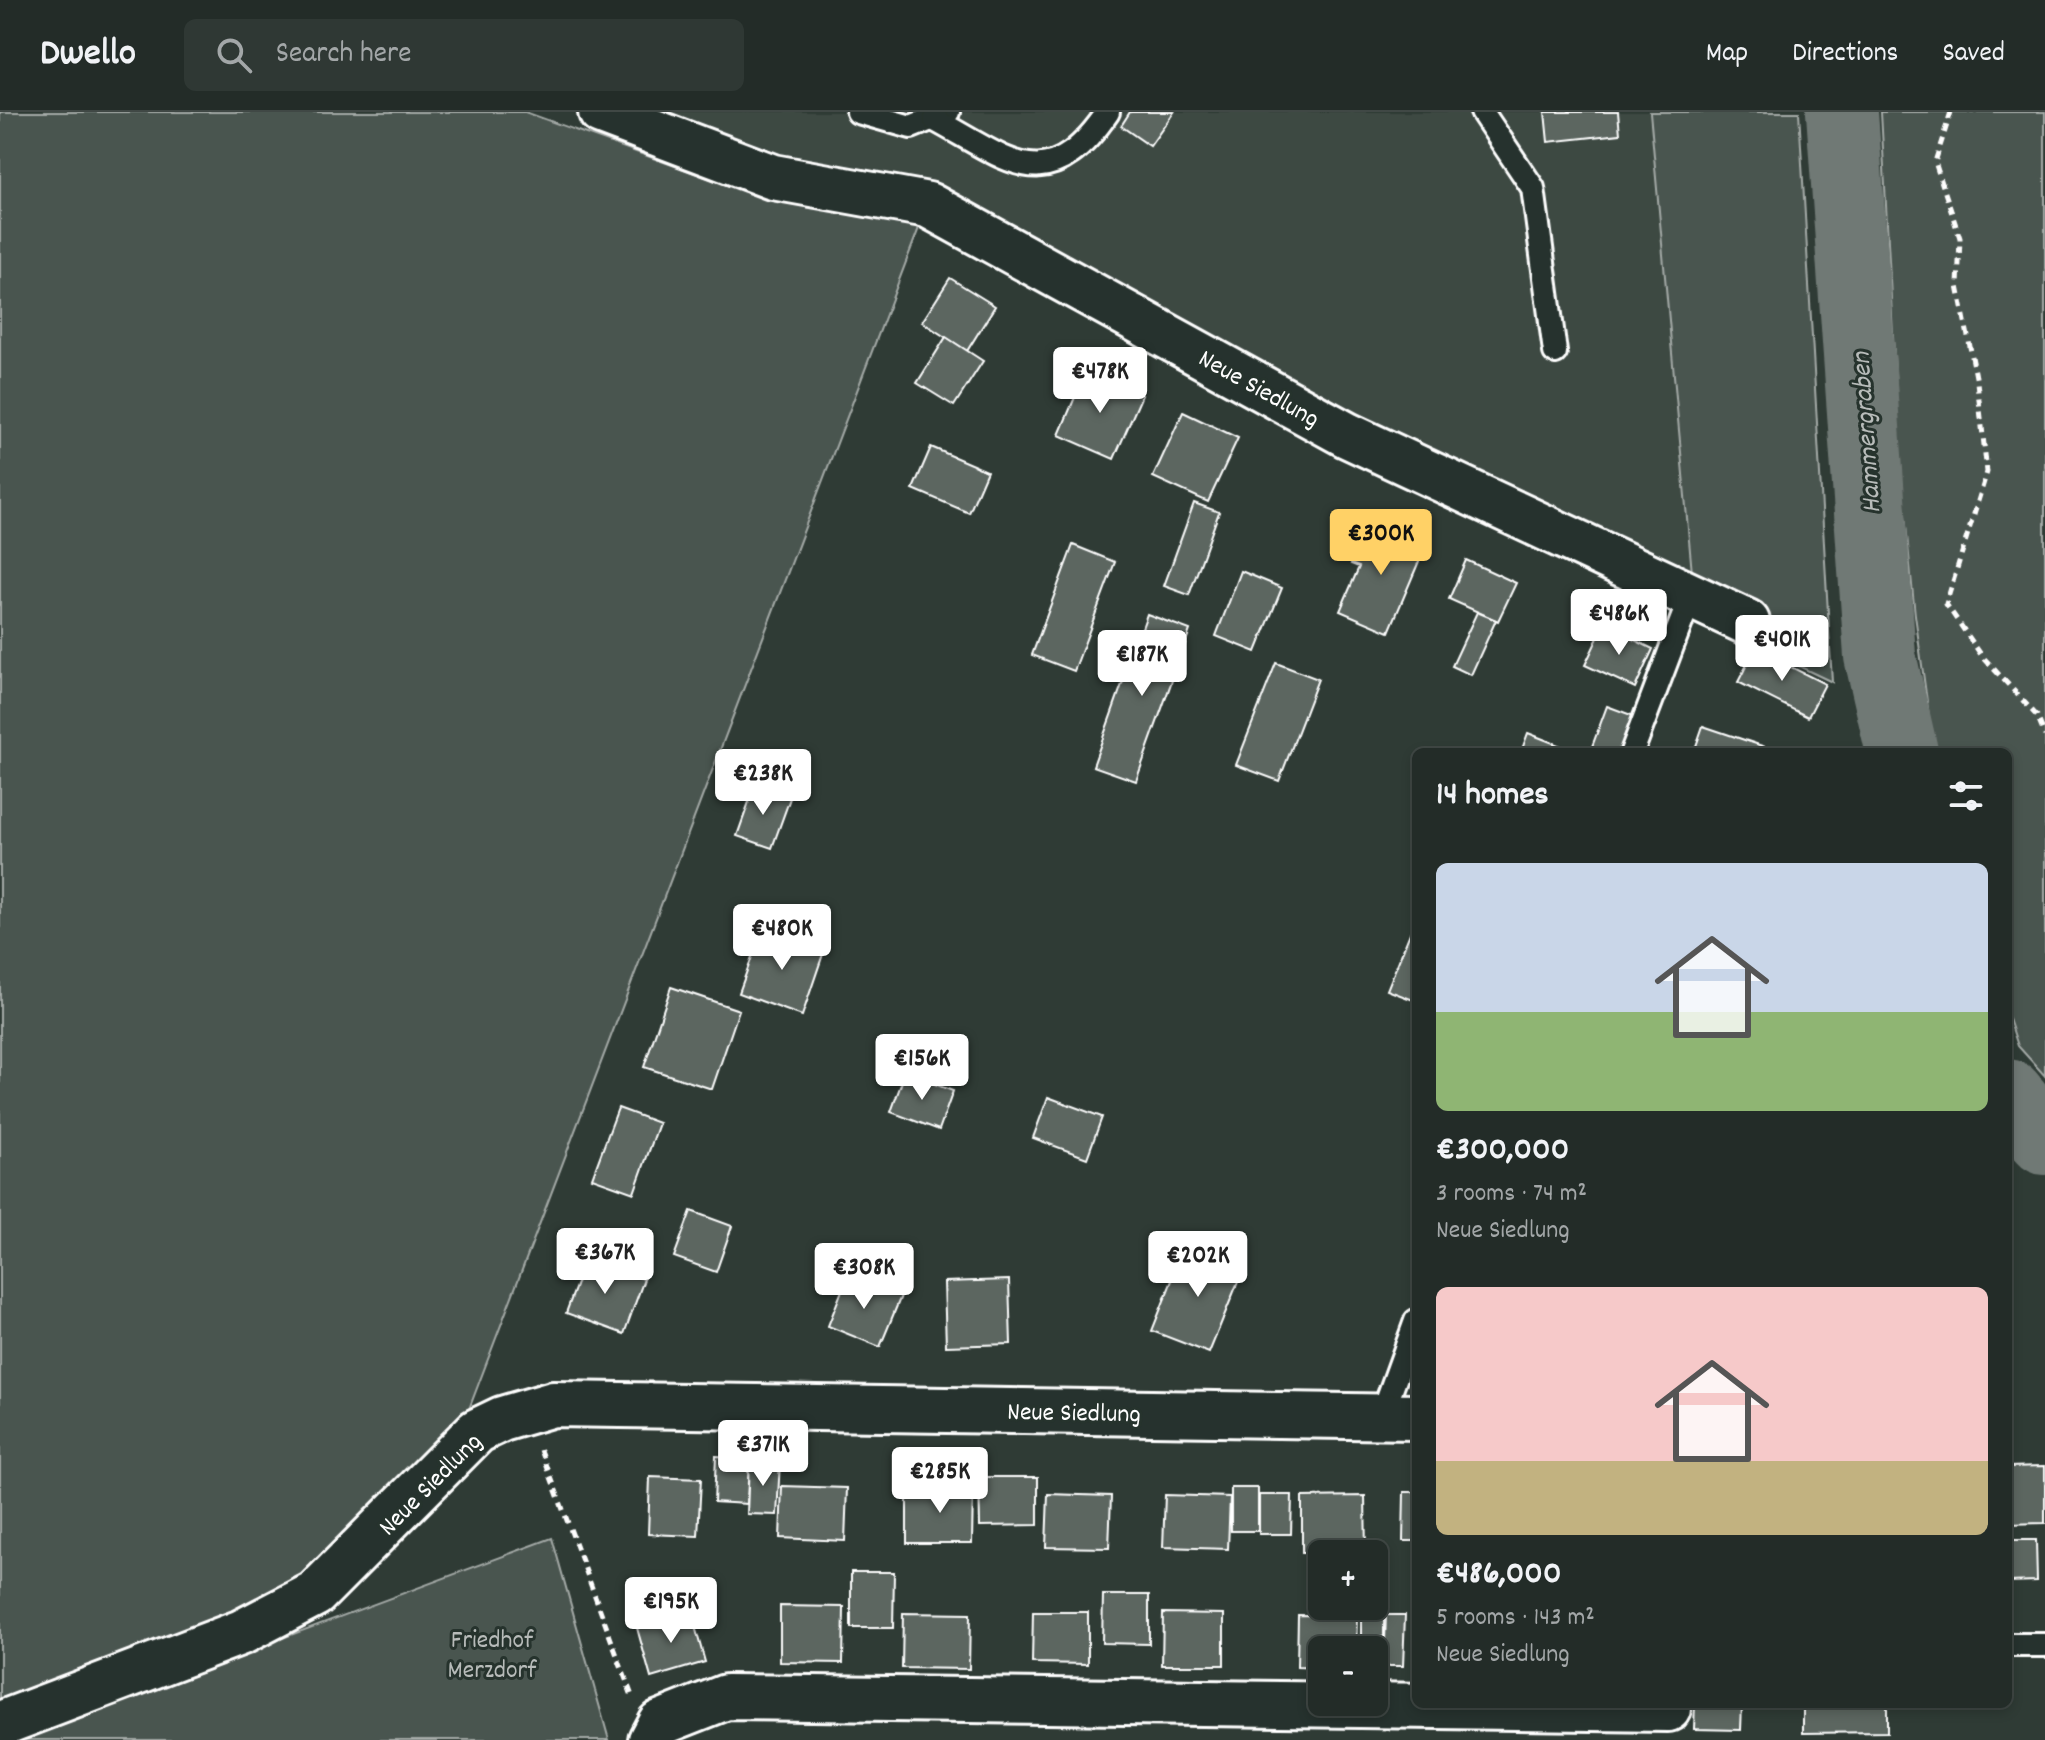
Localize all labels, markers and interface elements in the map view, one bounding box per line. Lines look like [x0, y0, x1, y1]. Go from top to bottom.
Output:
search box [184, 19, 744, 91]
text: Dwello [40, 28, 136, 83]
icon: search [212, 33, 256, 77]
text: Search here [276, 34, 411, 77]
text: Map [1706, 35, 1748, 75]
text: Directions [1792, 35, 1898, 75]
text: Saved [1942, 35, 2005, 75]
street label: Neue Siedlung [1191, 342, 1326, 439]
pin: €478K [1044, 347, 1156, 415]
water label: Hammergraben [1843, 349, 1895, 515]
text: €478K [1071, 354, 1129, 391]
pin: €300K [1325, 509, 1437, 577]
text: €300K [1348, 516, 1414, 553]
pin: €486K [1563, 589, 1675, 657]
text: €486K [1589, 596, 1649, 633]
pin: €401K [1726, 615, 1838, 683]
text: €401K [1753, 622, 1811, 659]
pin: €187K [1086, 630, 1198, 698]
text: €187K [1116, 637, 1168, 674]
pin: €238K [707, 749, 819, 817]
text: €238K [733, 756, 793, 793]
text: 14 homes [1436, 772, 1549, 821]
icon: filters [1944, 774, 1988, 818]
pin: €480K [726, 904, 838, 972]
text: €480K [751, 911, 813, 948]
icon: home [1640, 915, 1784, 1059]
pin: €156K [866, 1034, 978, 1102]
text: €156K [894, 1041, 951, 1078]
text: €300,000 [1436, 1127, 1569, 1176]
text: 3 rooms · 74 m² [1436, 1176, 1587, 1213]
text: Neue Siedlung [1436, 1213, 1570, 1250]
pin: €367K [549, 1228, 661, 1296]
pin: €202K [1142, 1231, 1254, 1299]
text: €367K [575, 1235, 635, 1272]
text: €202K [1166, 1238, 1230, 1275]
pin: €308K [808, 1243, 920, 1311]
text: €308K [833, 1250, 895, 1287]
icon: home [1640, 1339, 1784, 1483]
street label: Neue Siedlung [1007, 1395, 1141, 1434]
pin: €371K [707, 1420, 819, 1488]
street label: Neue Siedlung [371, 1425, 492, 1546]
text: €371K [736, 1427, 790, 1464]
pin: €285K [884, 1447, 996, 1515]
text: €285K [910, 1454, 970, 1491]
map controls [1308, 1540, 1388, 1716]
button: + [1308, 1540, 1388, 1620]
text: €486,000 [1436, 1551, 1561, 1600]
pin: €195K [615, 1577, 727, 1645]
text: €195K [643, 1584, 699, 1621]
text: 5 rooms · 143 m² [1436, 1600, 1595, 1637]
park label: Friedhof Merzdorf [448, 1623, 537, 1690]
button: − [1308, 1636, 1388, 1716]
text: Neue Siedlung [1436, 1637, 1570, 1674]

